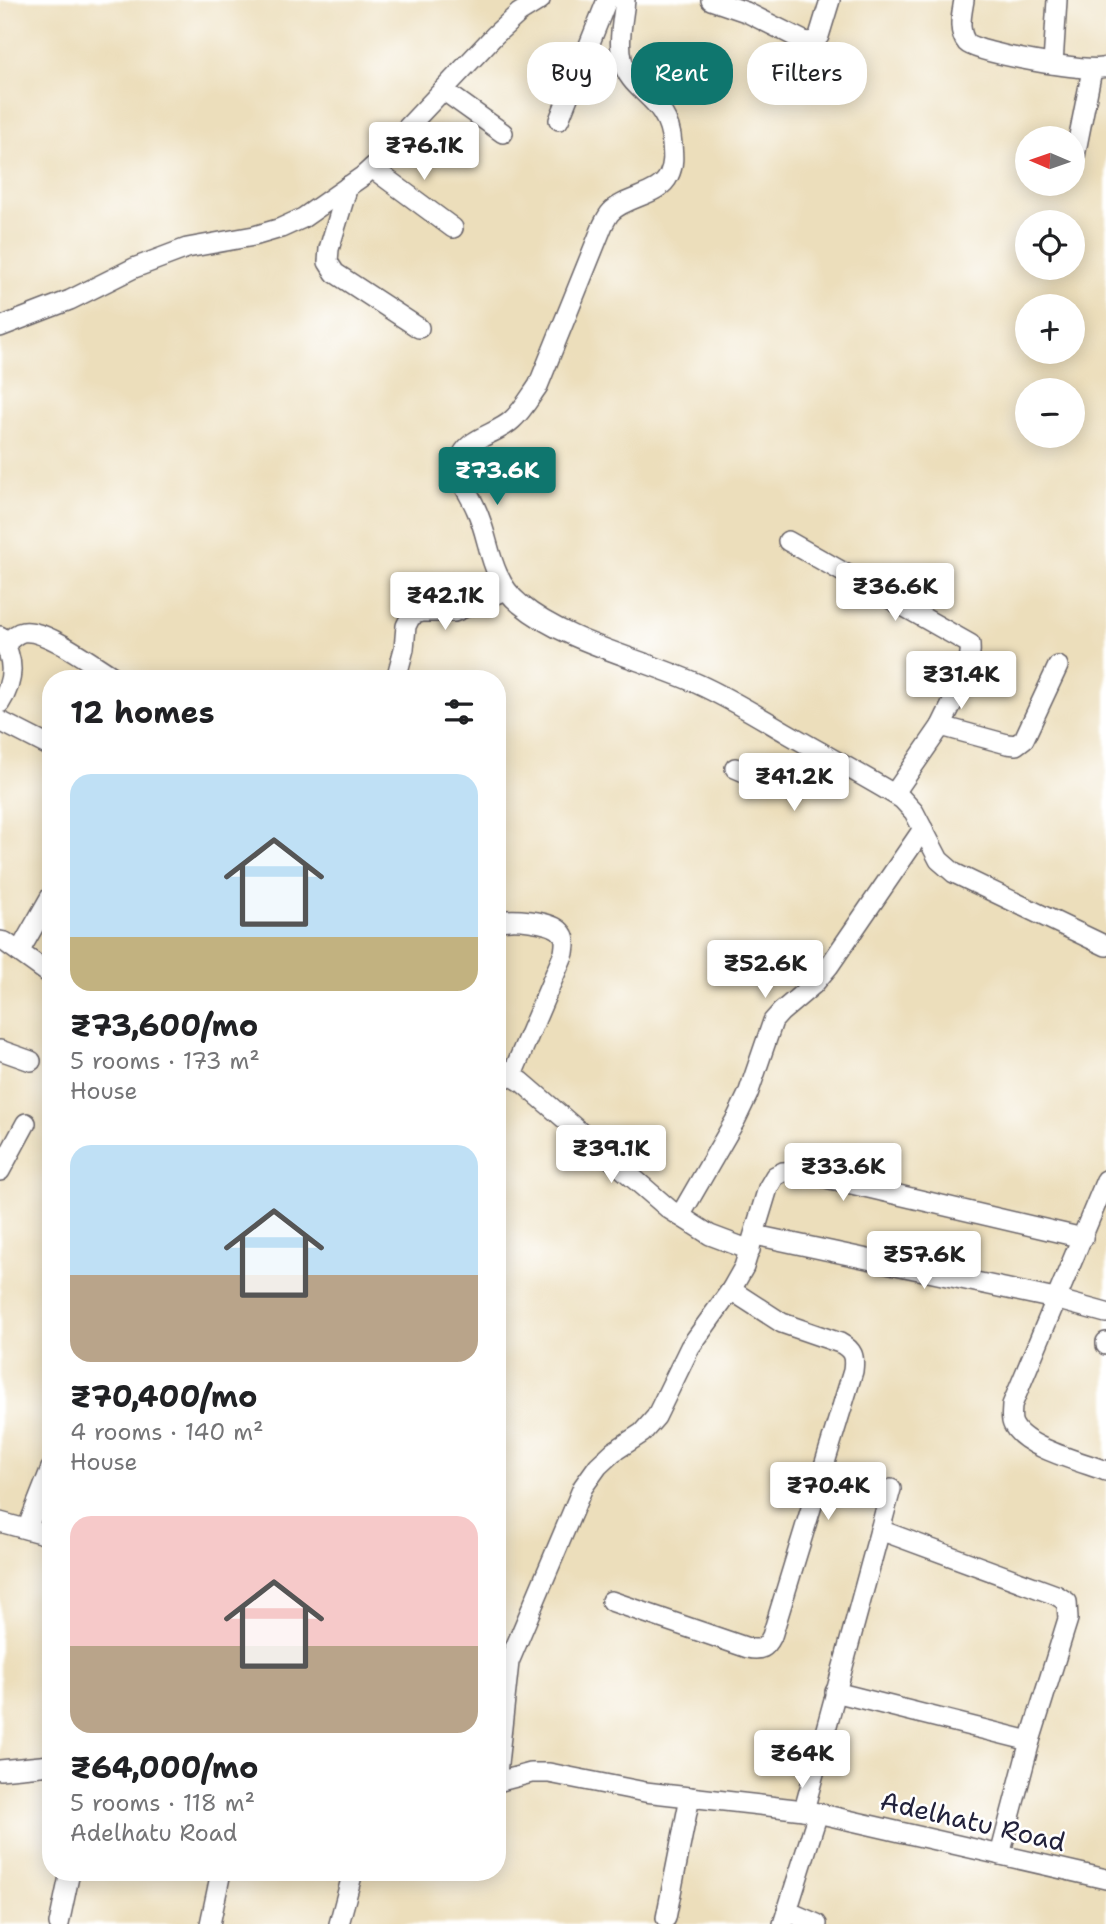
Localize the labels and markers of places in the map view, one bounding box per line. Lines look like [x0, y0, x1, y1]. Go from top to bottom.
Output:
pin: ₹76.1K [367, 122, 481, 182]
pin: ₹73.6K [440, 448, 554, 507]
pin: ₹36.6K [838, 564, 952, 623]
pin: ₹42.1K [388, 572, 502, 632]
pin: ₹31.4K [904, 652, 1018, 711]
pin: ₹41.2K [737, 754, 851, 813]
pin: ₹52.6K [708, 940, 822, 1000]
pin: ₹39.1K [554, 1126, 668, 1185]
pin: ₹33.6K [786, 1144, 900, 1203]
pin: ₹57.6K [867, 1232, 981, 1291]
pin: ₹70.4K [771, 1462, 885, 1522]
pin: ₹64K [761, 1730, 843, 1790]

